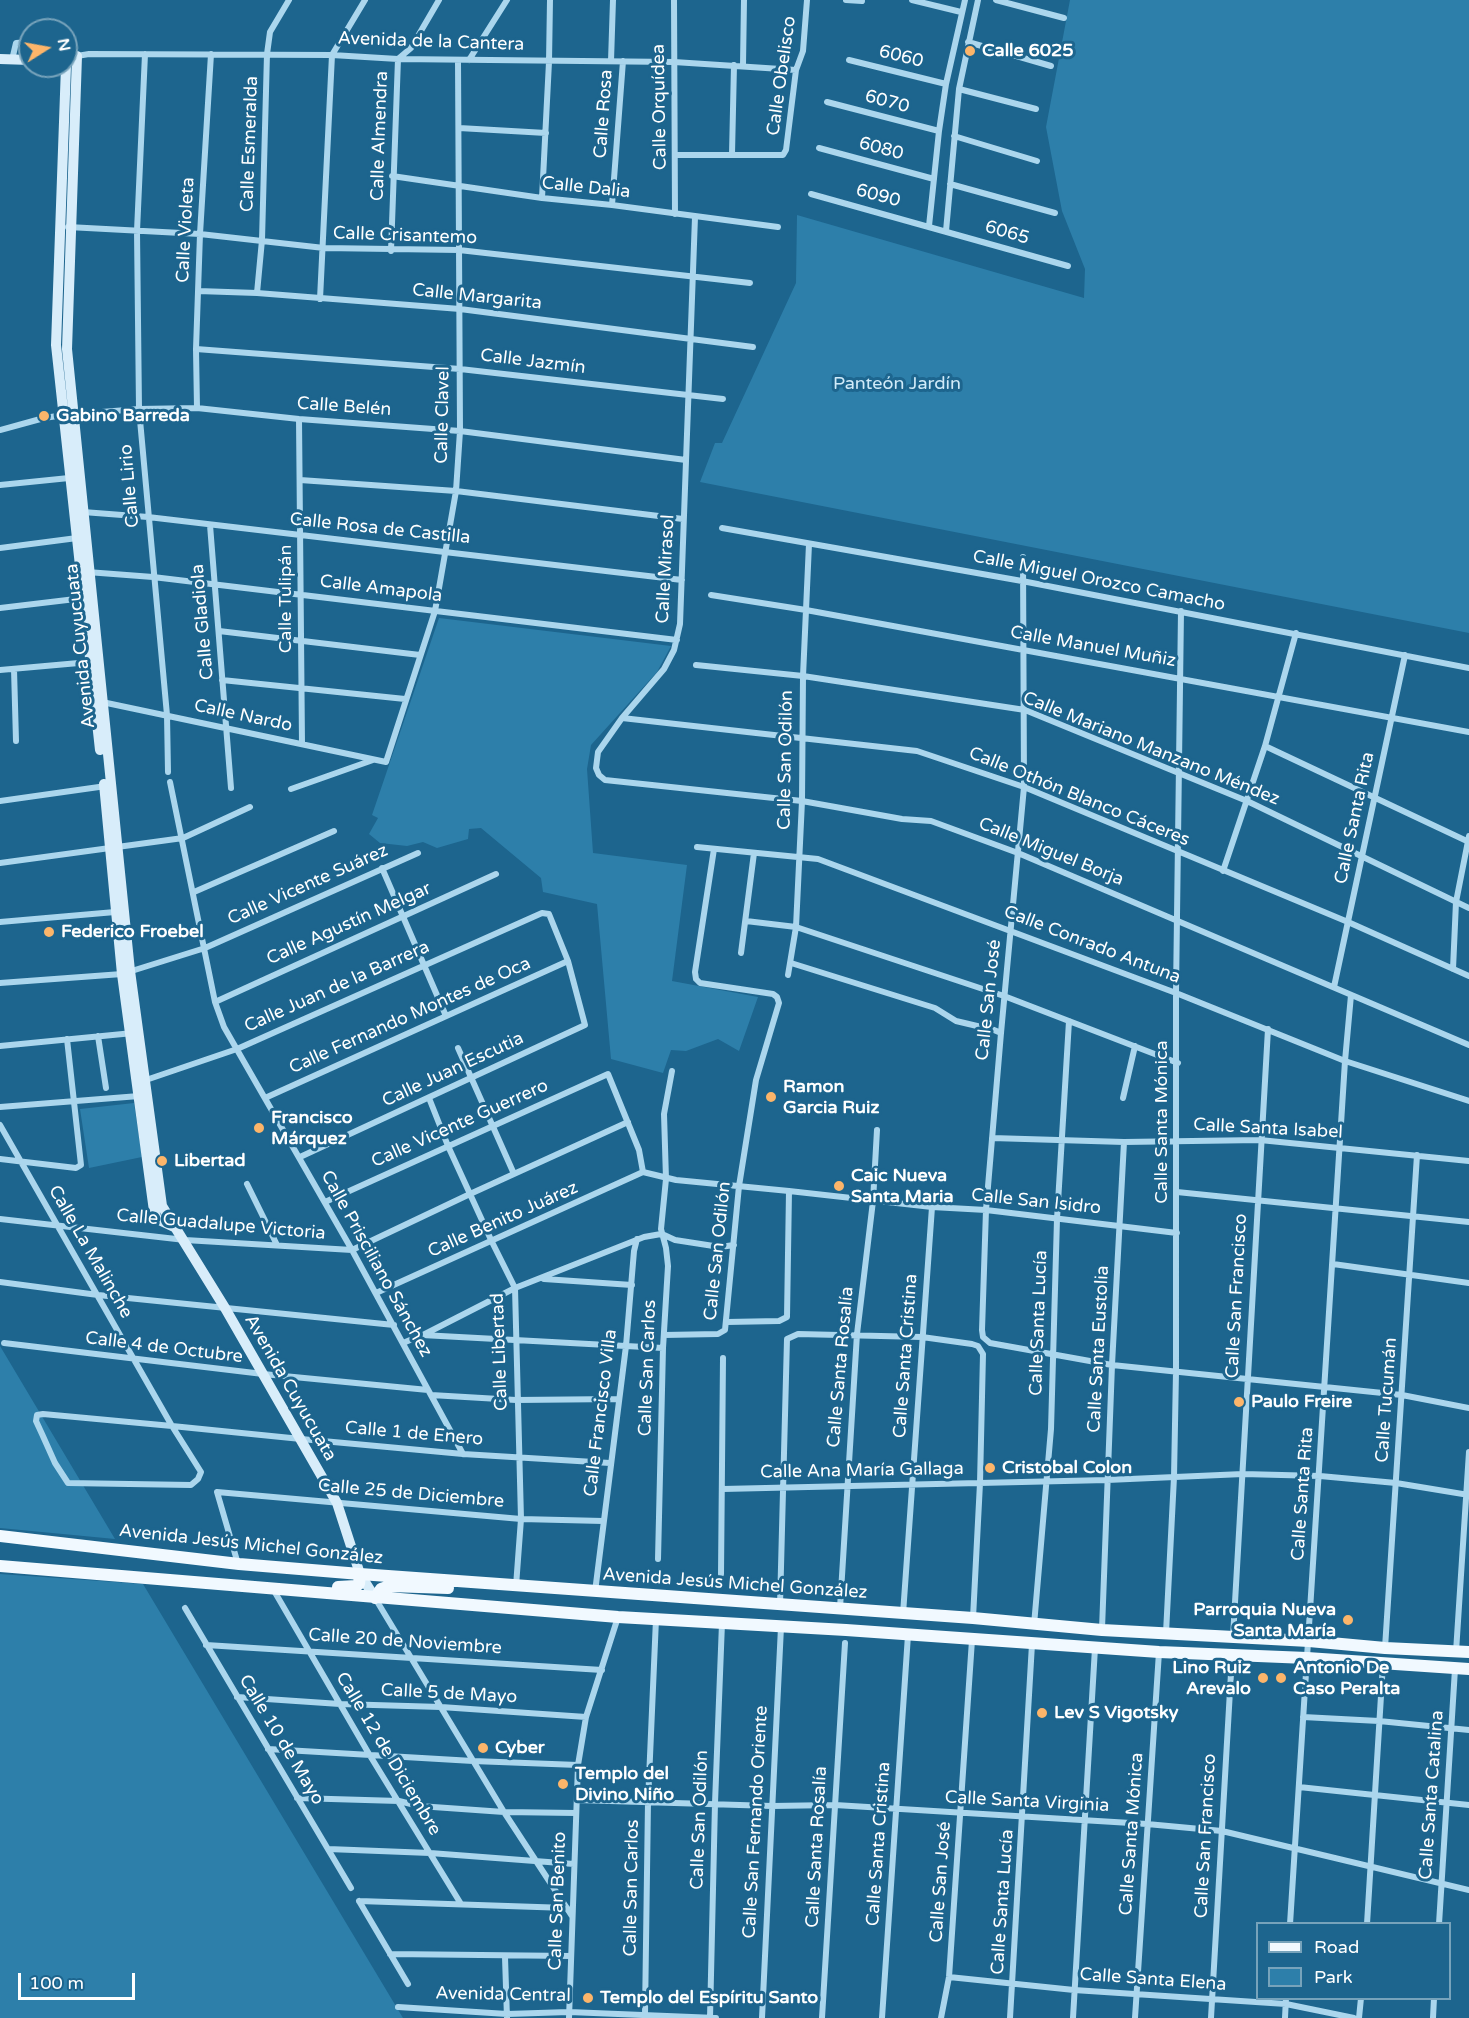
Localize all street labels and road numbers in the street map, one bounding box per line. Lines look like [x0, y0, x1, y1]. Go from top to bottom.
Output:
street label: Calle Obelisco [763, 15, 801, 137]
street label: Avenida de la Cantera [337, 28, 525, 56]
street label: 6060 [876, 41, 926, 73]
street label: Calle Orquídea [648, 44, 672, 170]
street label: Calle Rosa [590, 69, 618, 159]
street label: Calle Almendra [367, 71, 393, 201]
street label: Calle Esmeralda [237, 76, 263, 212]
street label: 6070 [862, 86, 912, 118]
street label: 6080 [856, 133, 906, 165]
street label: Calle Dalia [541, 173, 631, 203]
street label: Calle Violeta [172, 177, 200, 283]
street label: 6090 [853, 180, 903, 212]
street label: 6065 [982, 216, 1032, 250]
street label: Calle Crisantemo [333, 223, 477, 249]
street label: Calle Margarita [411, 279, 543, 315]
street label: Calle Jazmín [479, 345, 587, 379]
street label: Calle Clavel [431, 366, 455, 464]
street label: Calle Belén [296, 393, 392, 421]
street label: Calle Lirio [116, 443, 144, 529]
street label: Calle Rosa de Castilla [289, 509, 471, 549]
street label: Calle Mirasol [652, 514, 680, 624]
street label: Calle Tulipán [275, 545, 297, 653]
street label: Calle Miguel Orozco Camacho [971, 546, 1227, 616]
street label: Avenida Cuyucuata [62, 563, 100, 729]
street label: Calle Gladiola [187, 563, 219, 681]
street label: Calle Amapola [318, 571, 444, 607]
street label: Calle Manuel Muñiz [1009, 622, 1177, 672]
street label: Calle Mariano Manzano Méndez [1019, 687, 1283, 811]
street label: Calle San Odilón [774, 690, 798, 830]
street label: Calle Nardo [192, 695, 294, 737]
street label: Calle Othón Blanco Cáceres [965, 743, 1193, 851]
street label: Calle Santa Rita [1330, 750, 1380, 886]
street label: Calle Miguel Borja [975, 813, 1127, 891]
street label: Calle Vicente Suárez [225, 840, 391, 930]
street label: Calle Agustín Melgar [263, 878, 435, 970]
street label: Calle Conrado Antuna [1001, 901, 1183, 989]
street label: Calle Juan de la Barrera [241, 936, 433, 1038]
street label: Calle San José [972, 938, 1006, 1062]
street label: Calle Fernando Montes de Oca [286, 953, 534, 1079]
street label: Calle Juan Escutia [379, 1028, 527, 1112]
street label: Calle Santa Mónica [1151, 1040, 1173, 1204]
street label: Calle Vicente Guerrero [368, 1075, 552, 1173]
street label: Calle Santa Isabel [1193, 1114, 1343, 1144]
street label: Calle Prisciliano Sánchez [316, 1167, 436, 1361]
street label: Calle Benito Juárez [425, 1177, 581, 1263]
street label: Calle San Odilón [700, 1180, 736, 1322]
street label: Calle La Malinche [43, 1182, 137, 1322]
street label: Calle San Isidro [970, 1184, 1102, 1220]
street label: Calle Guadalupe Victoria [116, 1205, 326, 1245]
street label: Calle San Francisco [1222, 1213, 1252, 1379]
street label: Calle Santa Lucía [1026, 1250, 1052, 1396]
street label: Calle Santa Eustolia [1084, 1265, 1114, 1433]
street label: Calle Santa Cristina [889, 1273, 923, 1439]
street label: Calle Santa Rosalía [823, 1286, 859, 1448]
street label: Calle Libertad [487, 1293, 513, 1411]
street label: Calle San Carlos [635, 1299, 661, 1437]
street label: Avenida Cuyucuata [239, 1311, 341, 1465]
street label: Calle 4 de Octubre [84, 1328, 244, 1368]
street label: Calle Francisco Villa [580, 1328, 622, 1498]
street label: Calle Tucumán [1372, 1337, 1402, 1463]
street label: Calle 1 de Enero [344, 1417, 484, 1451]
street label: Calle Santa Rita [1288, 1426, 1318, 1562]
street label: Calle Ana María Gallaga [760, 1458, 964, 1484]
street label: Calle 25 de Diciembre [317, 1475, 505, 1513]
street label: Avenida Jesús Michel González [118, 1520, 384, 1570]
street label: Avenida Jesús Michel González [602, 1564, 868, 1604]
street label: Calle 20 de Noviembre [308, 1624, 502, 1660]
street label: Calle 12 de Diciembre [331, 1668, 445, 1840]
street label: Calle 10 de Mayo [234, 1671, 328, 1809]
street label: Calle 5 de Mayo [380, 1680, 518, 1708]
street label: Calle San Fernando Oriente [739, 1705, 773, 1939]
street label: Calle Santa Catalina [1415, 1710, 1449, 1880]
street label: Calle San Odilón [687, 1750, 713, 1890]
street label: Calle Santa Mónica [1116, 1752, 1148, 1916]
street label: Calle San Francisco [1191, 1753, 1221, 1919]
street label: Calle Santa Cristina [862, 1761, 896, 1927]
street label: Calle Santa Rosalía [802, 1766, 832, 1928]
street label: Calle Santa Virginia [944, 1787, 1110, 1817]
street label: Calle San Carlos [620, 1819, 644, 1957]
street label: Calle San José [926, 1821, 956, 1943]
street label: Calle Santa Lucía [987, 1829, 1019, 1975]
street label: Calle San Benito [545, 1831, 571, 1971]
street label: Calle Santa Elena [1079, 1964, 1227, 1996]
street label: Avenida Central [435, 1983, 571, 2007]

